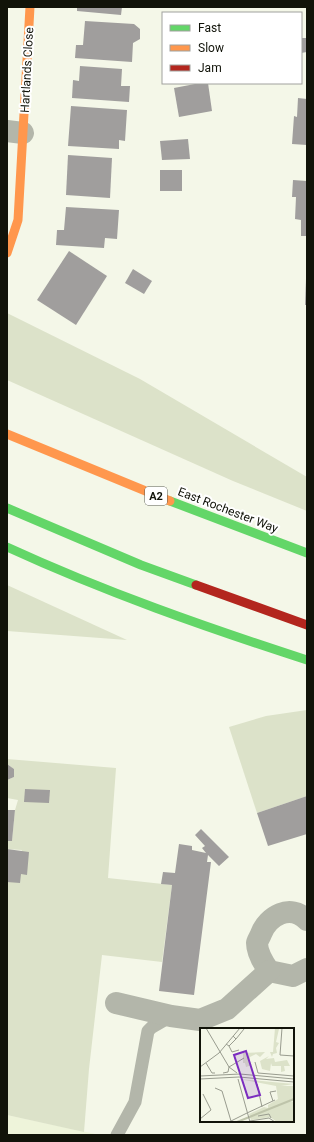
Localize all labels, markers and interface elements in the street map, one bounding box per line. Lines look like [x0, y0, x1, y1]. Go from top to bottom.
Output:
legend [162, 12, 302, 84]
text: Fast [198, 21, 221, 35]
street label: Hartlands Close [18, 27, 36, 113]
text: Slow [198, 41, 224, 55]
text: Jam [198, 61, 222, 75]
street label: East Rochester Way [176, 484, 280, 536]
road number: A2 [145, 487, 167, 505]
inset map [200, 1028, 294, 1122]

